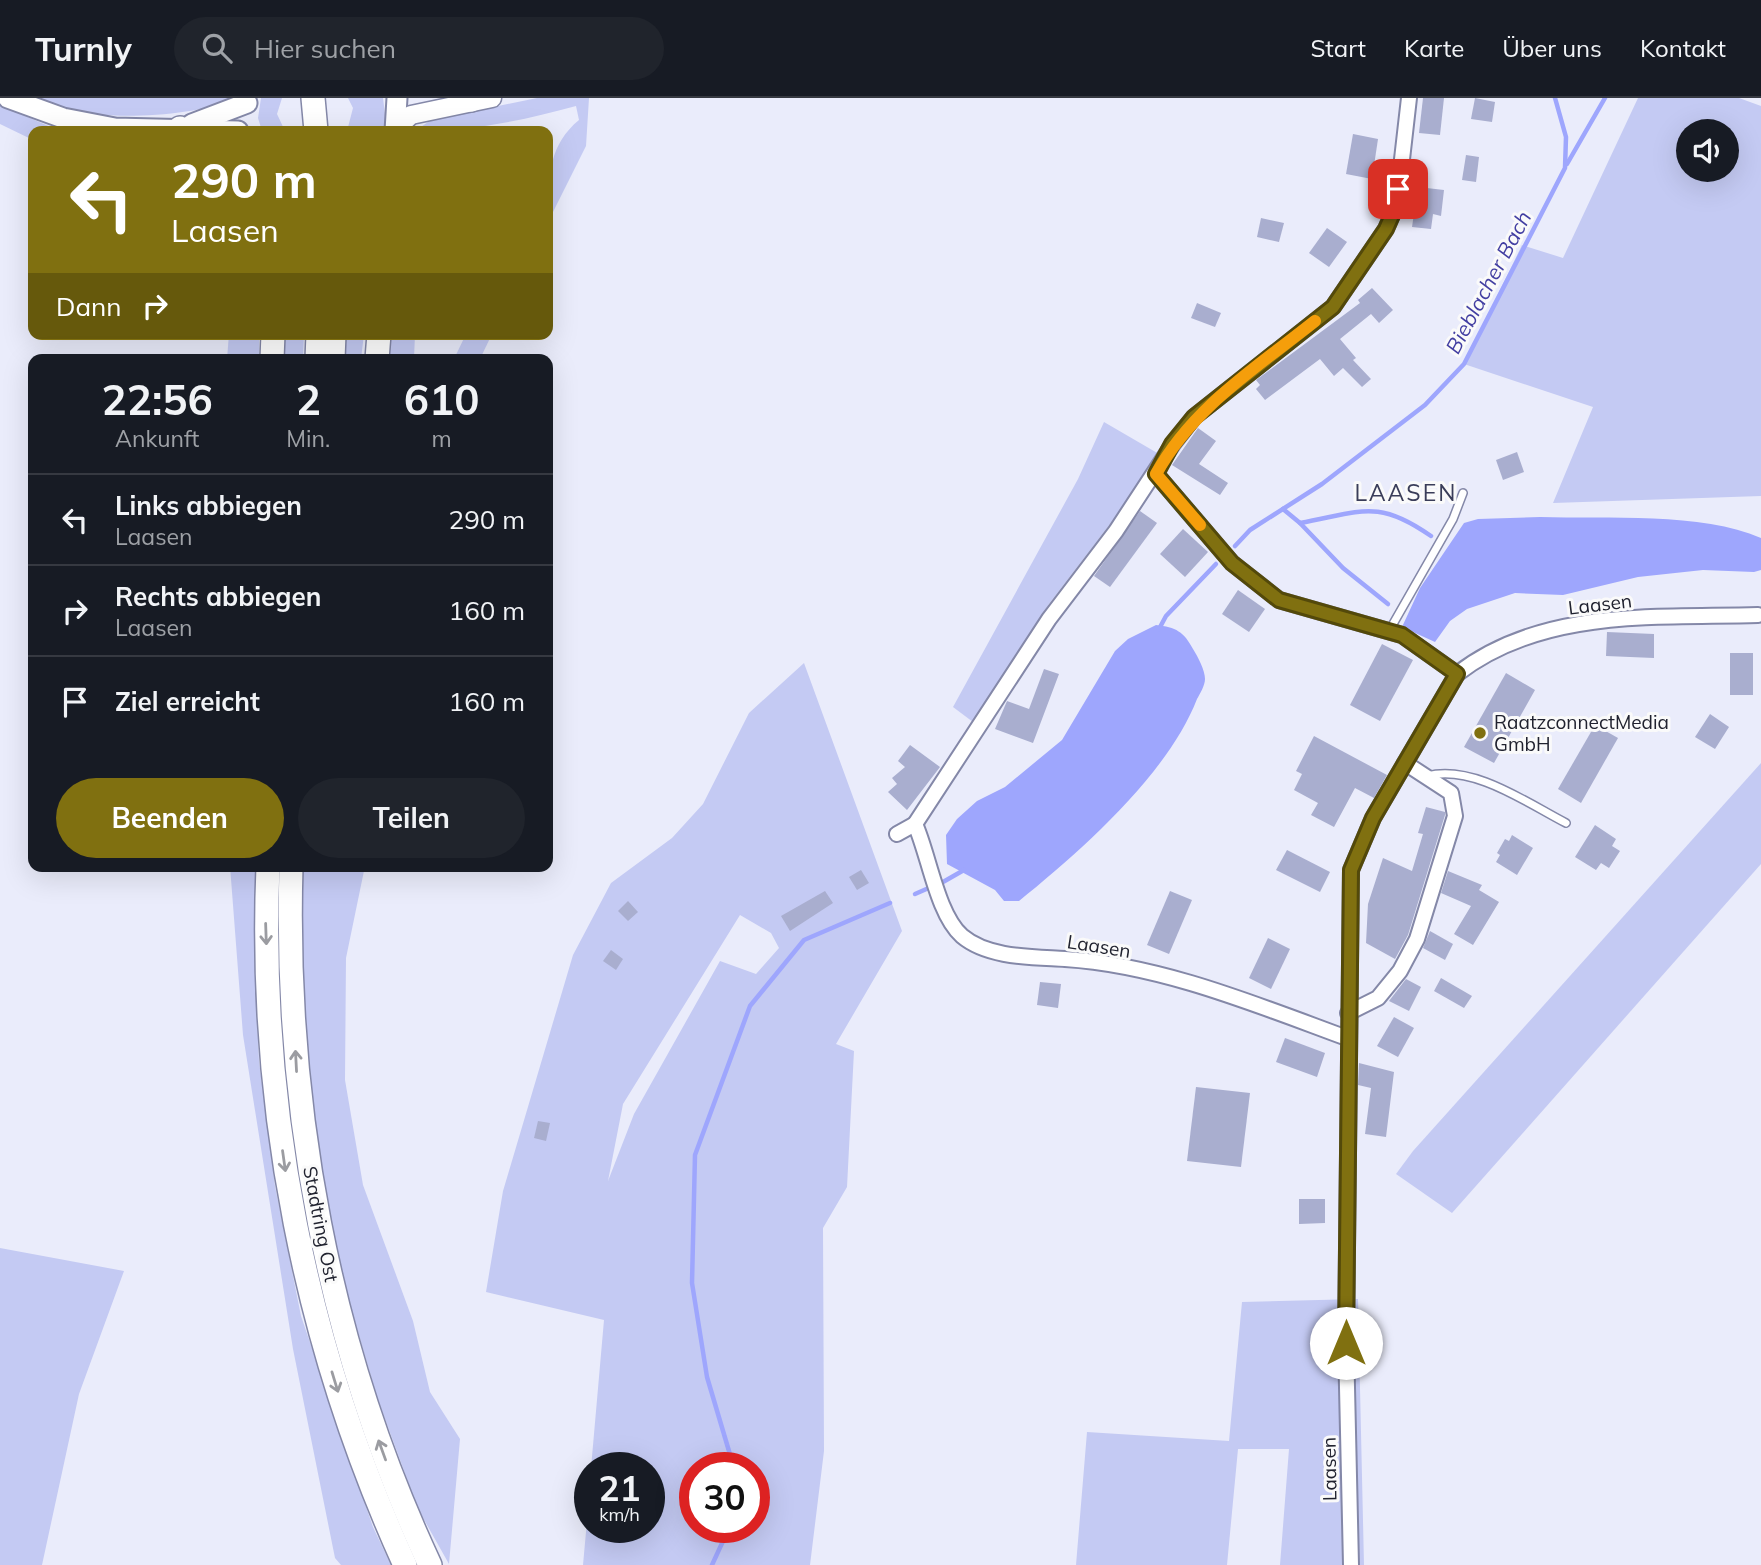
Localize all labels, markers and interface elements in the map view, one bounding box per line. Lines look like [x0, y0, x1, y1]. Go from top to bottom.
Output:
search box [174, 17, 664, 80]
text: Turnly [35, 28, 132, 69]
icon: search [198, 29, 236, 67]
text: Hier suchen [254, 32, 396, 65]
text: Start [1310, 33, 1366, 63]
text: Karte [1404, 33, 1464, 63]
text: Über uns [1502, 33, 1602, 63]
text: Kontakt [1640, 33, 1726, 63]
map controls [1676, 119, 1739, 182]
button: sound [1676, 119, 1739, 182]
text: 290 m [171, 149, 317, 210]
icon: left [56, 154, 147, 245]
pin [1368, 159, 1428, 219]
icon: arrive [1379, 170, 1417, 208]
water label: Bieblacher Bach [1439, 206, 1537, 358]
text: Laasen [171, 210, 279, 250]
icon: right [136, 287, 174, 325]
text: Dann [56, 290, 122, 323]
text: 22:56 [102, 373, 213, 426]
text: 2 [296, 373, 321, 426]
text: 610 [404, 373, 479, 426]
text: Ankunft [115, 424, 199, 453]
text: Min. [286, 424, 330, 453]
text: m [432, 424, 452, 453]
district label: LAASEN [1355, 478, 1457, 507]
text: Links abbiegen [115, 489, 302, 522]
icon: left [56, 501, 94, 539]
text: 290 m [449, 503, 525, 536]
text: Laasen [115, 522, 193, 551]
text: Rechts abbiegen [115, 580, 321, 613]
street label: Laasen [1567, 588, 1633, 620]
icon: right [56, 592, 94, 630]
text: 160 m [449, 594, 525, 627]
text: Laasen [115, 613, 193, 642]
icon: arrive [56, 683, 94, 721]
text: Ziel erreicht [115, 685, 260, 718]
text: 160 m [449, 685, 525, 718]
place label: RaatzconnectMedia GmbH [1494, 710, 1669, 756]
marker: RaatzconnectMedia GmbH [1472, 725, 1488, 741]
button: Beenden [56, 778, 284, 858]
button: Teilen [298, 778, 525, 858]
one-way arrow [259, 923, 273, 946]
street label: Laasen [1065, 929, 1133, 963]
one-way arrow [289, 1050, 302, 1073]
one-way arrow [278, 1149, 291, 1172]
street label: Stadtring Ost [298, 1164, 344, 1284]
position arrow [1309, 1306, 1383, 1380]
one-way arrow [330, 1371, 343, 1393]
street label: Laasen [1316, 1437, 1342, 1501]
one-way arrow [375, 1439, 387, 1461]
speed limit sign: 30 [679, 1452, 770, 1543]
text: 21 [598, 1466, 641, 1510]
text: km/h [599, 1503, 640, 1526]

